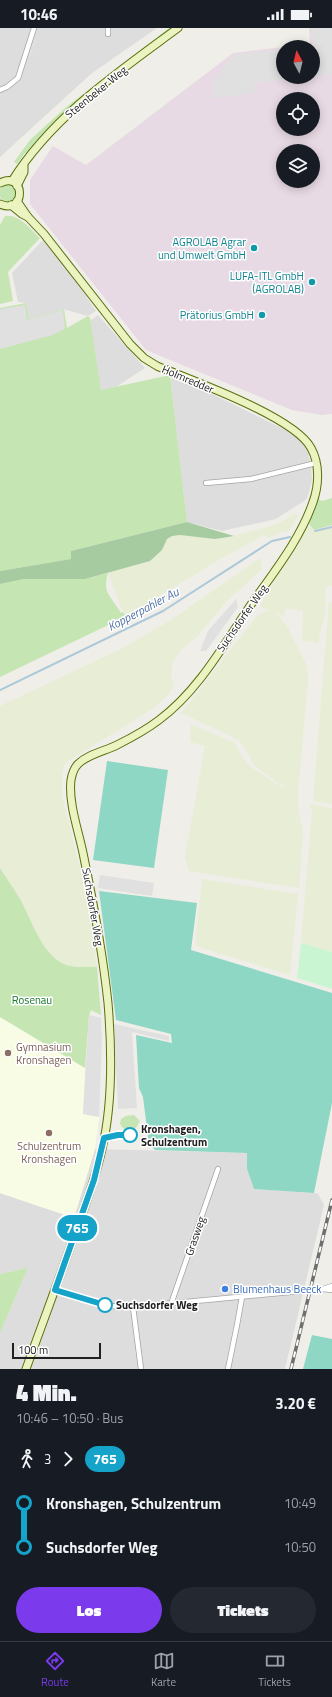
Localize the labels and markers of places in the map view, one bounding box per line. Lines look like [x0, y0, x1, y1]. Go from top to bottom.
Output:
place label: AGROLAB Agrar und Umwelt GmbH [158, 234, 246, 263]
marker: AGROLAB Agrar und Umwelt GmbH [249, 243, 259, 253]
place label: LUFA-ITL GmbH (AGROLAB) [230, 268, 304, 297]
marker: LUFA-ITL GmbH (AGROLAB) [307, 277, 317, 287]
place label: Prätorius GmbH [180, 307, 254, 323]
marker: Prätorius GmbH [257, 310, 267, 320]
place label: Gymnasium Kronshagen [16, 1039, 71, 1068]
marker: Gymnasium Kronshagen [3, 1048, 13, 1058]
place label: Kronshagen, Schulzentrum [141, 1121, 207, 1150]
marker: Kronshagen, Schulzentrum [122, 1127, 138, 1143]
marker: Schulzentrum Kronshagen [44, 1128, 54, 1138]
place label: Schulzentrum Kronshagen [17, 1138, 81, 1167]
place label: Blumenhaus Beeck [233, 1281, 322, 1297]
marker: Blumenhaus Beeck [220, 1284, 230, 1294]
marker: Suchsdorfer Weg [97, 1297, 113, 1313]
place label: Suchsdorfer Weg [116, 1297, 198, 1313]

